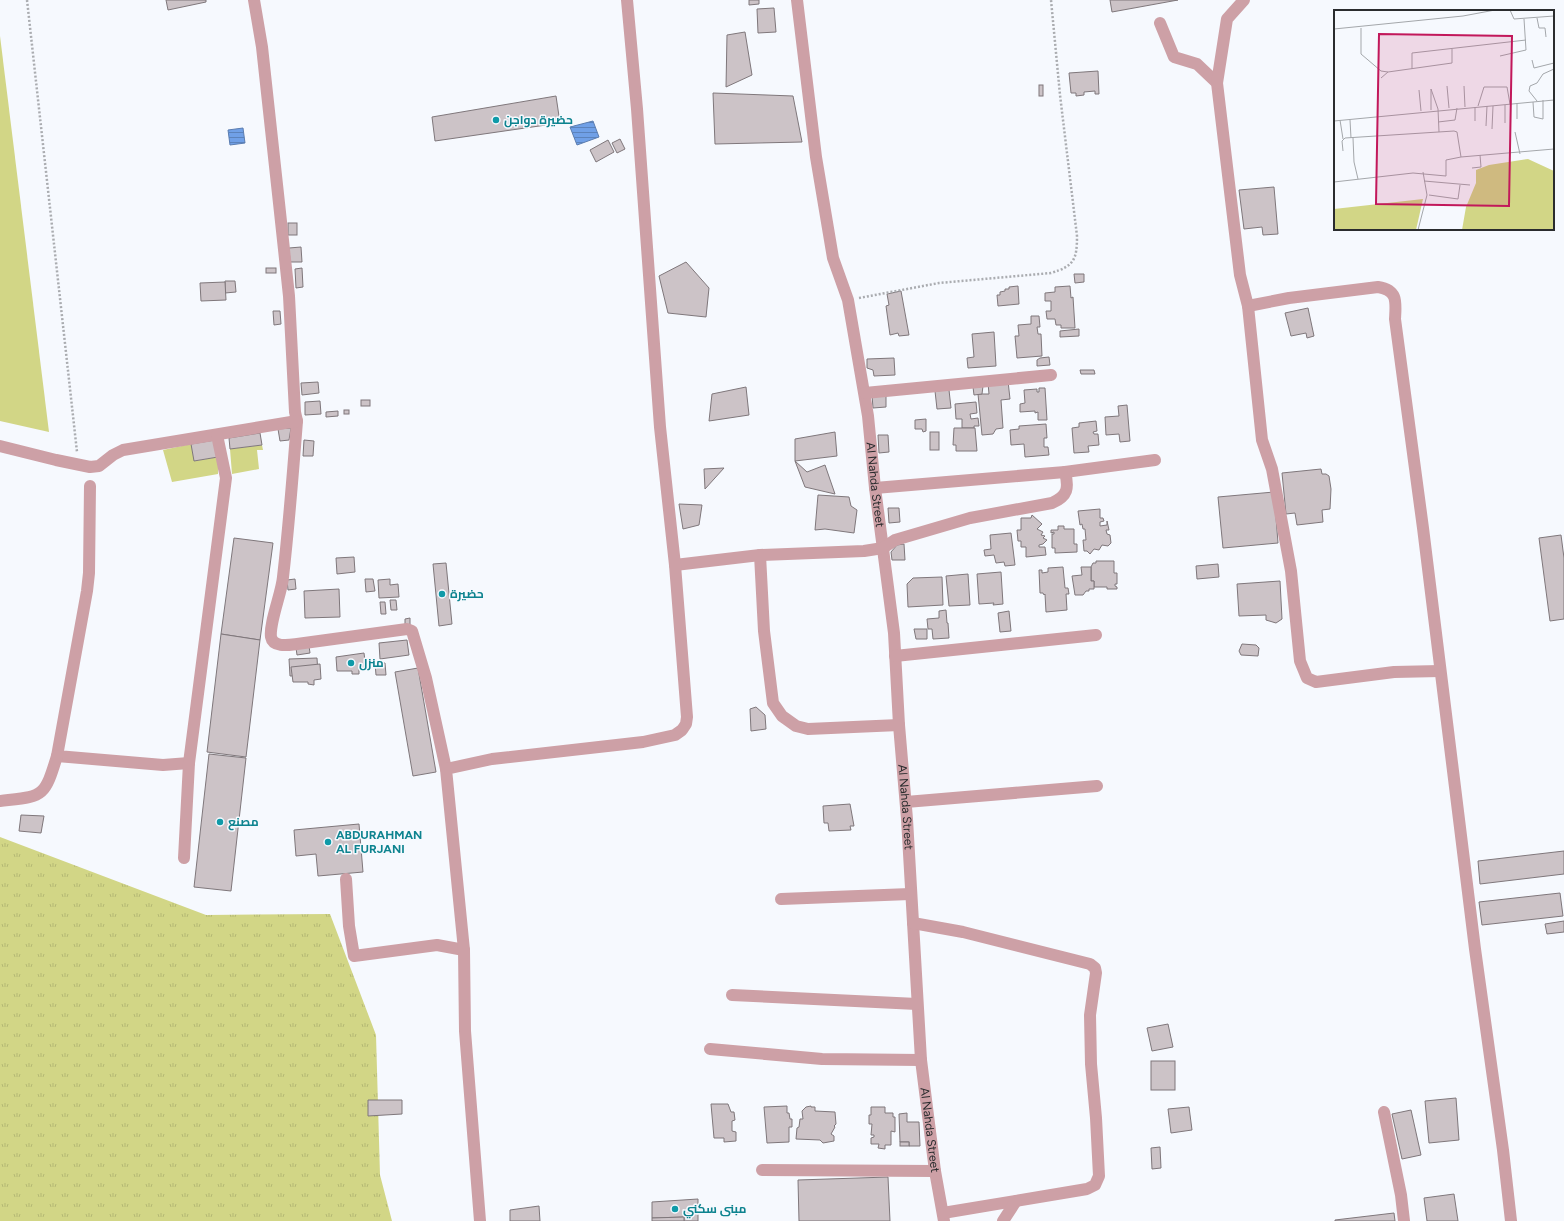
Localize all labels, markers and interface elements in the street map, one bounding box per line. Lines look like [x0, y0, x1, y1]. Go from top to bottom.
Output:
inset map [1334, 10, 1554, 230]
place label: حضيرة دواجن [504, 113, 573, 128]
marker: حضيرة دواجن [491, 115, 501, 125]
street label: Al Nahda Street [864, 441, 887, 529]
place label: حضيرة [450, 587, 484, 602]
marker: حضيرة [437, 589, 447, 599]
place label: منزل [359, 656, 384, 671]
marker: منزل [346, 658, 356, 668]
street label: Al Nahda Street [895, 764, 916, 851]
place label: مصنع [228, 815, 259, 831]
marker: مصنع [215, 817, 225, 827]
place label: ABDURAHMAN AL FURJANI [336, 828, 422, 856]
marker: ABDURAHMAN AL FURJANI [323, 837, 333, 847]
street label: Al Nahda Street [918, 1087, 942, 1174]
place label: مبنى سكني [683, 1202, 746, 1219]
marker: مبنى سكني [670, 1204, 680, 1214]

